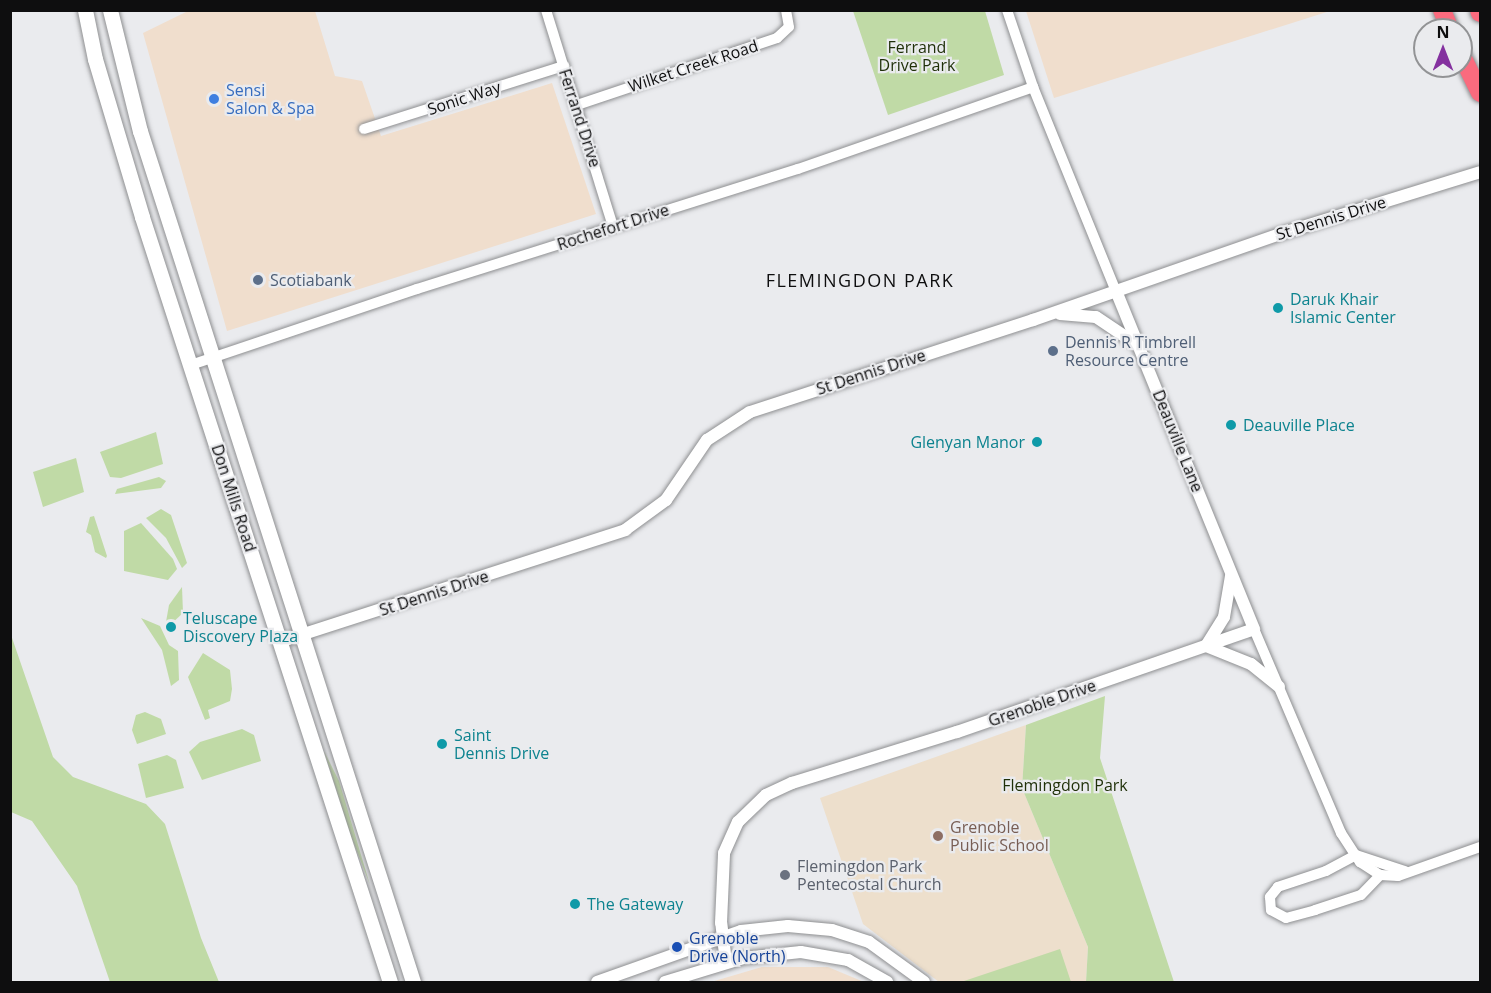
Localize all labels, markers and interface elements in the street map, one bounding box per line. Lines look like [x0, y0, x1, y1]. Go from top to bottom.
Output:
north arrow [1413, 18, 1473, 78]
text: N [1436, 21, 1450, 43]
street label: Wilket Creek Road [626, 36, 760, 96]
park label: Ferrand Drive Park [879, 37, 955, 75]
street label: Ferrand Drive [555, 66, 605, 170]
street label: Sonic Way [425, 77, 503, 119]
place label: Sensi Salon & Spa [226, 80, 315, 118]
marker: Sensi Salon & Spa [207, 92, 221, 106]
street label: St Dennis Drive [1274, 192, 1388, 244]
street label: Rochefort Drive [555, 200, 671, 254]
district label: FLEMINGDON PARK [766, 269, 954, 291]
place label: Scotiabank [270, 270, 352, 290]
marker: Scotiabank [251, 273, 265, 287]
place label: Daruk Khair Islamic Center [1290, 289, 1396, 327]
marker: Daruk Khair Islamic Center [1271, 301, 1285, 315]
place label: Dennis R Timbrell Resource Centre [1065, 332, 1196, 370]
marker: Dennis R Timbrell Resource Centre [1046, 344, 1060, 358]
street label: St Dennis Drive [814, 345, 928, 399]
street label: Deauville Lane [1149, 387, 1207, 495]
place label: Deauville Place [1243, 415, 1355, 435]
marker: Deauville Place [1224, 418, 1238, 432]
place label: Glenyan Manor [910, 432, 1025, 452]
marker: Glenyan Manor [1030, 435, 1044, 449]
street label: Don Mills Road [208, 442, 260, 554]
street label: St Dennis Drive [377, 566, 491, 620]
place label: Teluscape Discovery Plaza [183, 608, 298, 646]
marker: Teluscape Discovery Plaza [164, 620, 178, 634]
street label: Grenoble Drive [986, 676, 1098, 730]
place label: Saint Dennis Drive [454, 725, 549, 763]
marker: Saint Dennis Drive [435, 737, 449, 751]
park label: Flemingdon Park [1002, 775, 1128, 795]
place label: Grenoble Public School [950, 817, 1049, 855]
marker: Grenoble Public School [931, 829, 945, 843]
place label: Flemingdon Park Pentecostal Church [797, 856, 942, 894]
marker: Flemingdon Park Pentecostal Church [778, 868, 792, 882]
place label: The Gateway [587, 894, 683, 914]
marker: The Gateway [568, 897, 582, 911]
place label: Grenoble Drive (North) [689, 928, 785, 966]
marker: Grenoble Drive (North) [670, 940, 684, 954]

